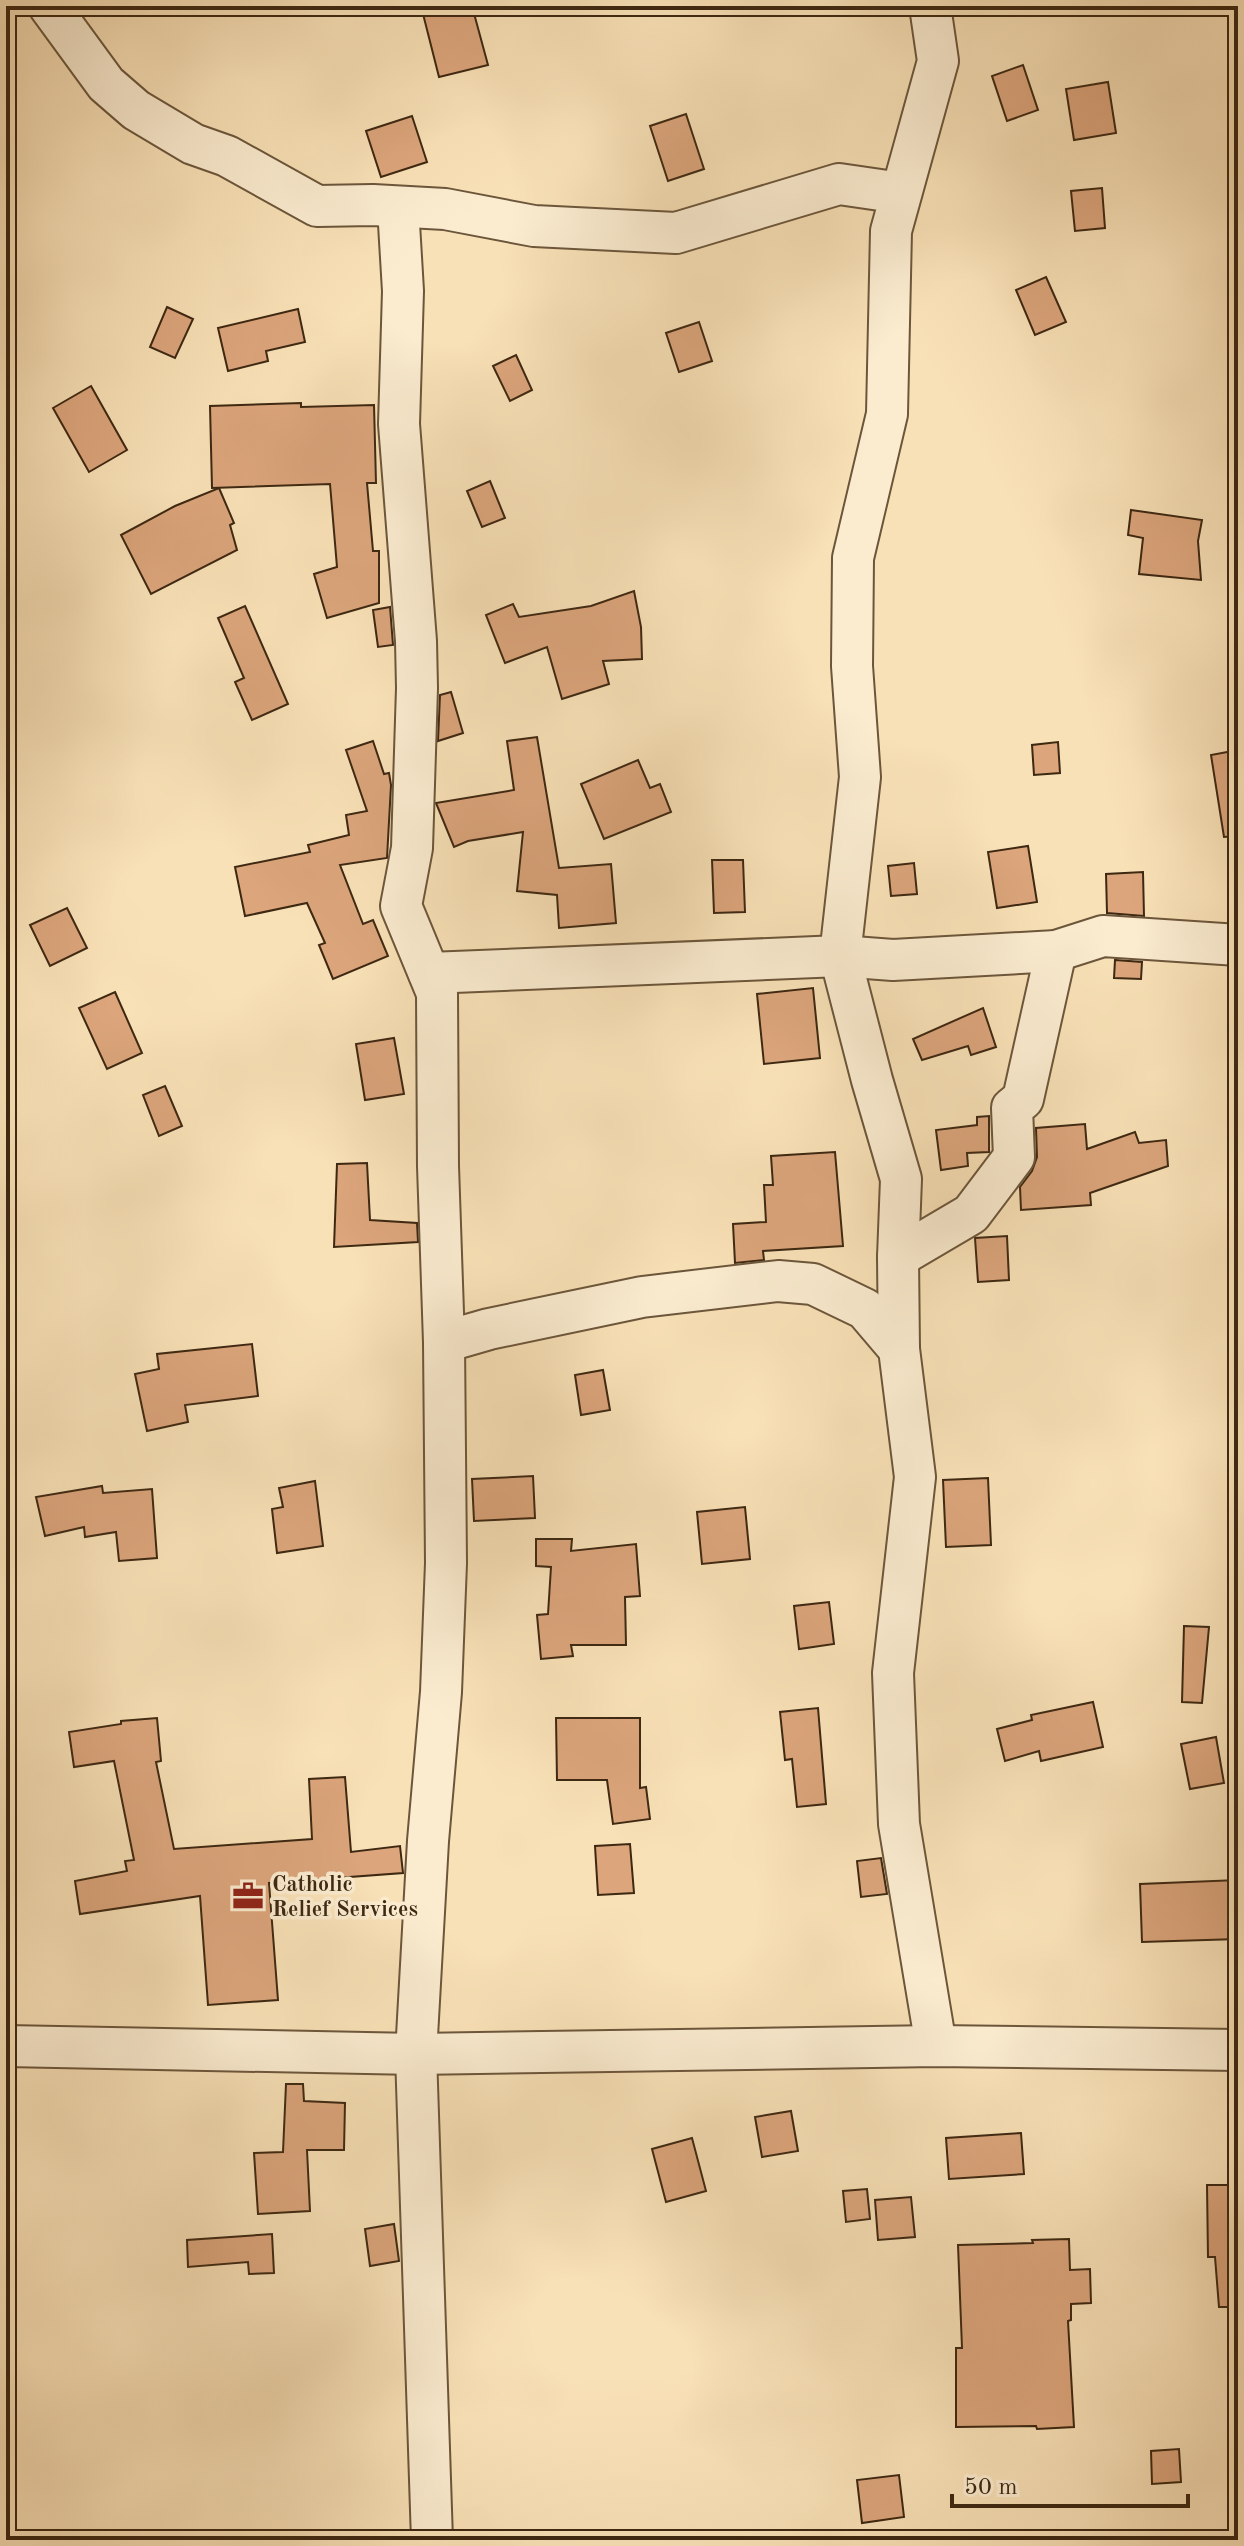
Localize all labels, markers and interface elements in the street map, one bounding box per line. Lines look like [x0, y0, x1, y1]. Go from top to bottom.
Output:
place label: Catholic Relief Services [272, 1874, 418, 1921]
office icon: Catholic Relief Services [231, 1879, 265, 1913]
scale bar [952, 2458, 1188, 2508]
text: 50 m [964, 2476, 1018, 2500]

